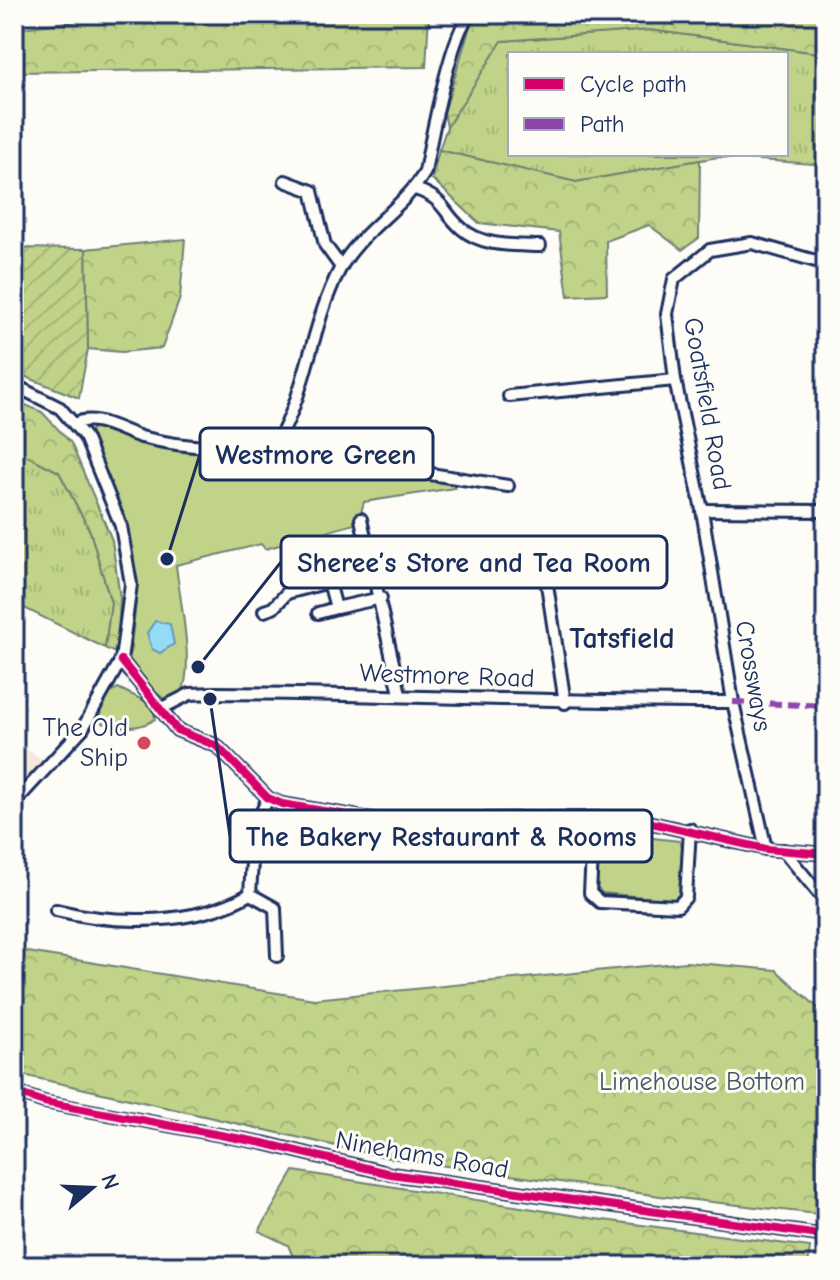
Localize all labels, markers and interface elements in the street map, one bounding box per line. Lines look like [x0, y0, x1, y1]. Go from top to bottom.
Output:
legend [508, 52, 788, 156]
text: Cycle path [580, 70, 687, 98]
text: Path [580, 110, 625, 138]
street label: Goatsfield Road [677, 315, 737, 493]
callout: Westmore Green [200, 428, 433, 480]
text: Westmore Green [215, 439, 417, 471]
callout: Sheree’s Store and Tea Room [281, 536, 667, 588]
text: Sheree’s Store and Tea Room [297, 547, 651, 579]
street label: Crossways [729, 618, 777, 734]
district label: Tatsfield [569, 621, 675, 656]
street label: Westmore Road [359, 658, 535, 694]
place label: The Old Ship [43, 713, 128, 773]
marker: The Old Ship [135, 734, 153, 752]
callout: The Bakery Restaurant & Rooms [230, 810, 652, 862]
text: The Bakery Restaurant & Rooms [246, 821, 636, 853]
park label: Limehouse Bottom [599, 1067, 805, 1097]
street label: Ninehams Road [333, 1125, 511, 1185]
north arrow [52, 1148, 132, 1228]
text: N [95, 1171, 125, 1193]

